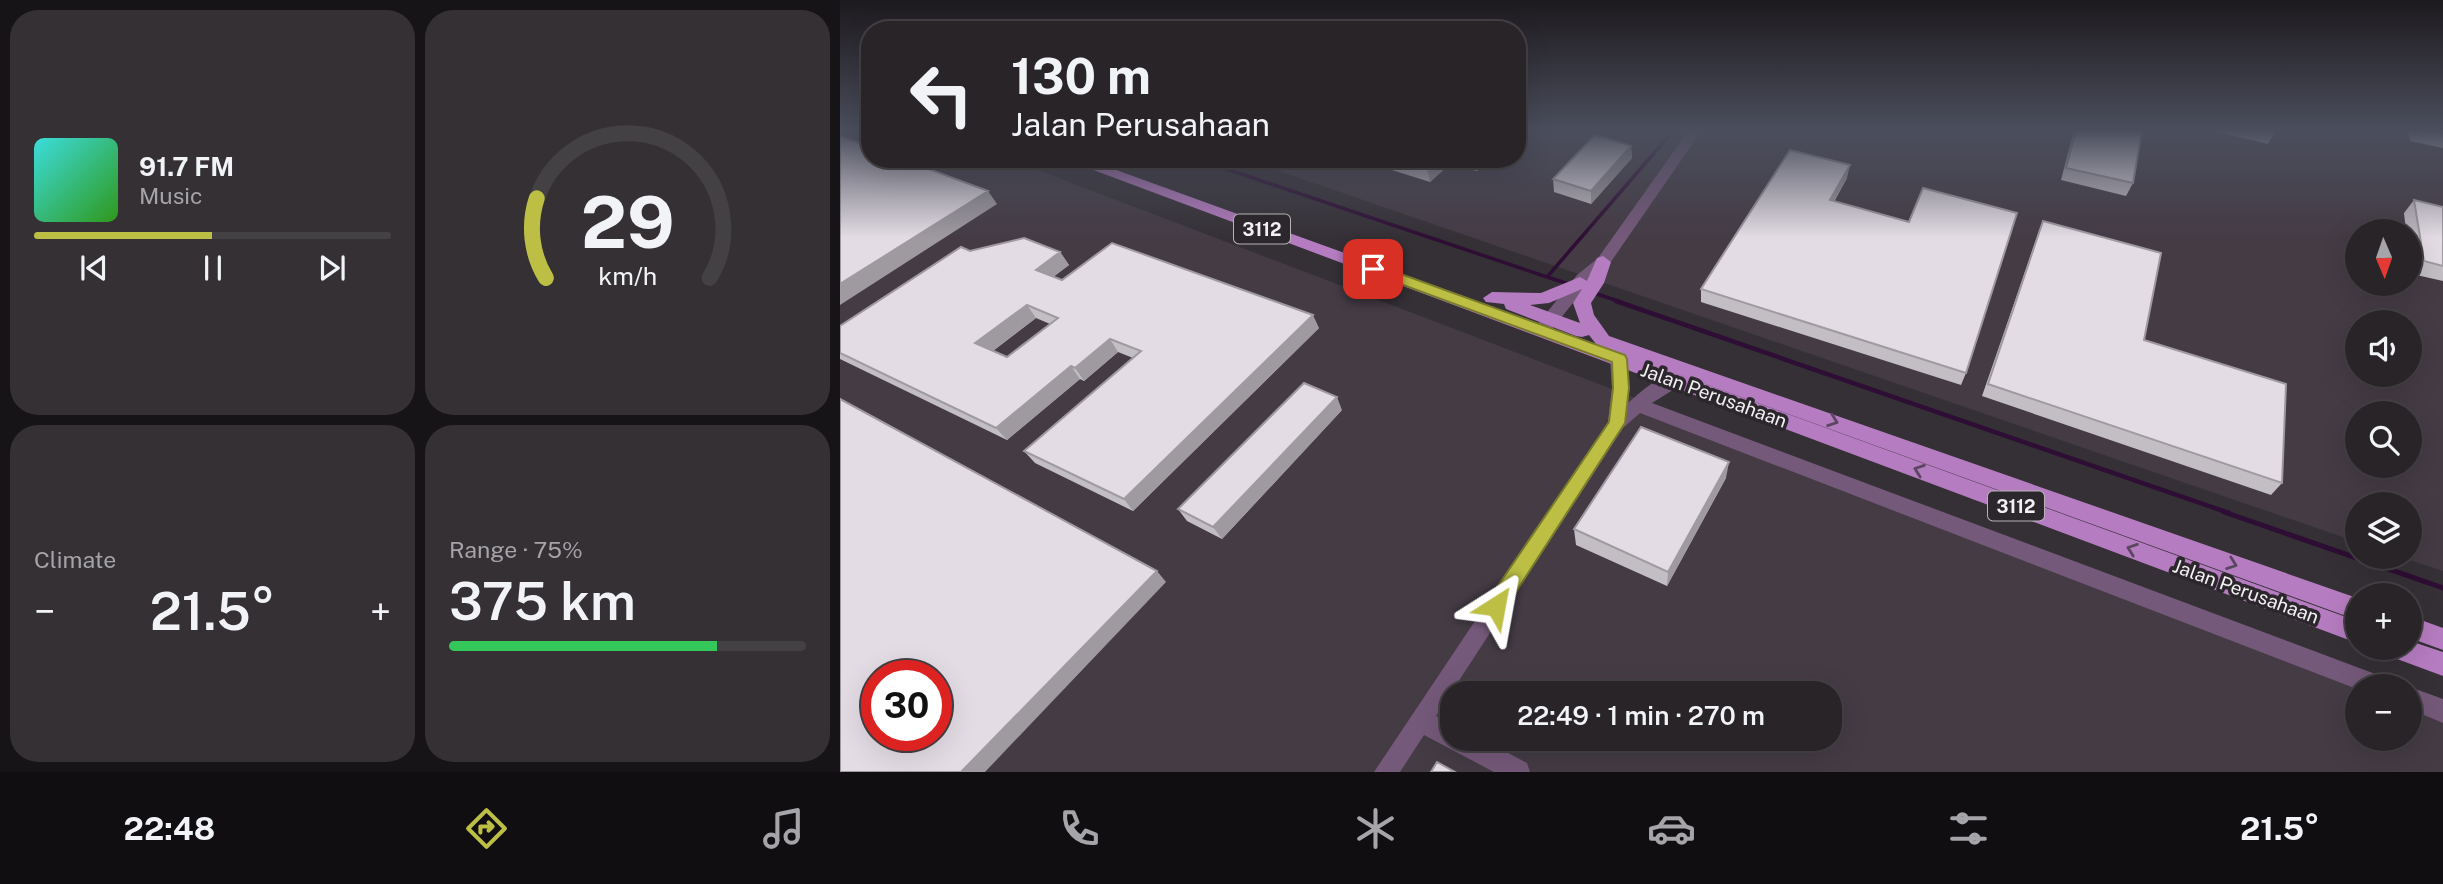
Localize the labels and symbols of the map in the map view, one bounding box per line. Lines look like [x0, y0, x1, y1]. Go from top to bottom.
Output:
road number: 3112 [1234, 214, 1290, 244]
north arrow [2345, 219, 2422, 296]
pin [1343, 239, 1403, 299]
street label: Jalan Perusahaan [1638, 358, 1790, 432]
one-way arrow [1827, 413, 1839, 427]
one-way arrow [1913, 465, 1925, 479]
road number: 3112 [1988, 492, 2044, 520]
one-way arrow [2127, 543, 2139, 557]
street label: Jalan Perusahaan [2170, 554, 2322, 628]
one-way arrow [2225, 556, 2237, 570]
position arrow [1459, 569, 1533, 643]
speed limit sign: 30 [861, 660, 952, 751]

